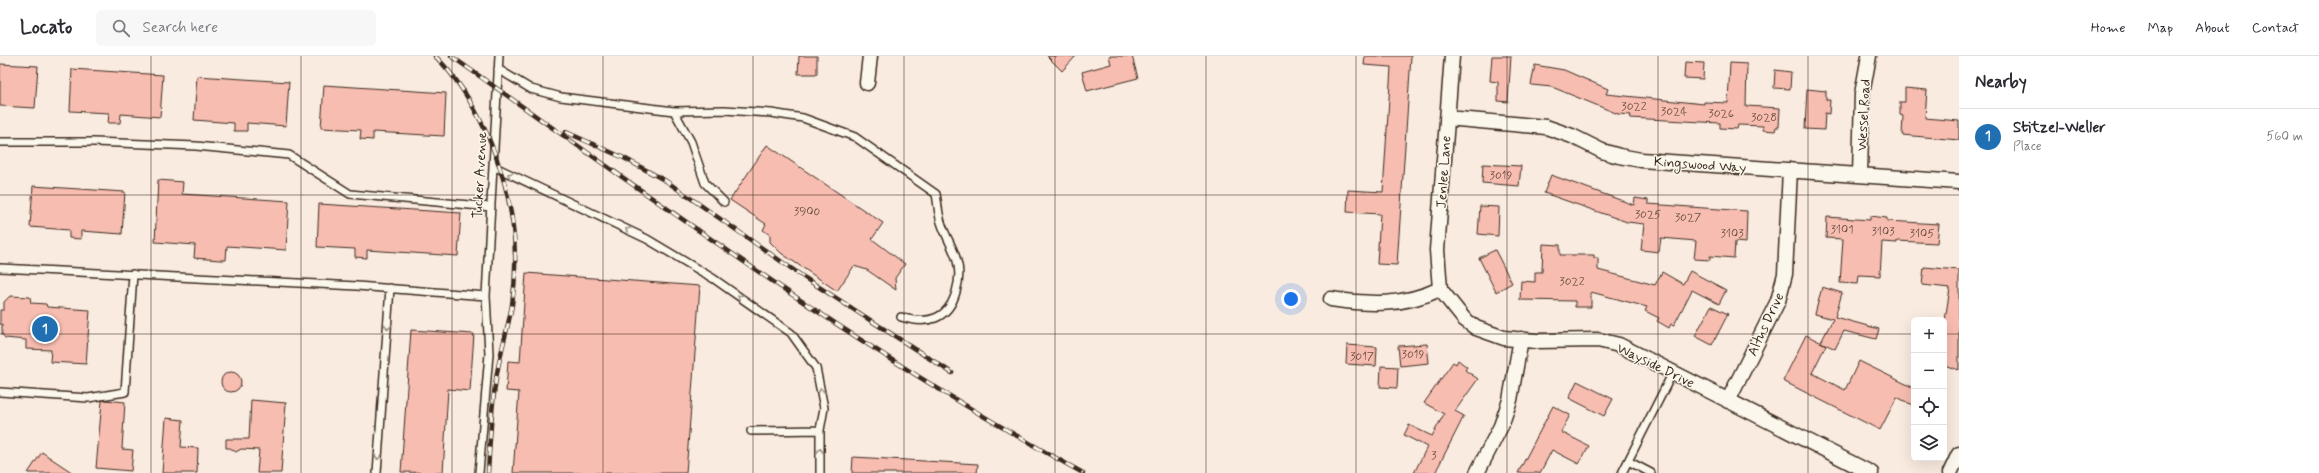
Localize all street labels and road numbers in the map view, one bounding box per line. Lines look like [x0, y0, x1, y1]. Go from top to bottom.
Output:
street label: Wessel Road [1853, 79, 1875, 152]
street label: Tucker Avenue [469, 131, 491, 219]
street label: Jenlee Lane [1432, 135, 1456, 209]
street label: Kingswood Way [1653, 153, 1747, 178]
street label: Altus Drive [1743, 290, 1788, 359]
street label: Wayside Drive [1614, 339, 1697, 392]

